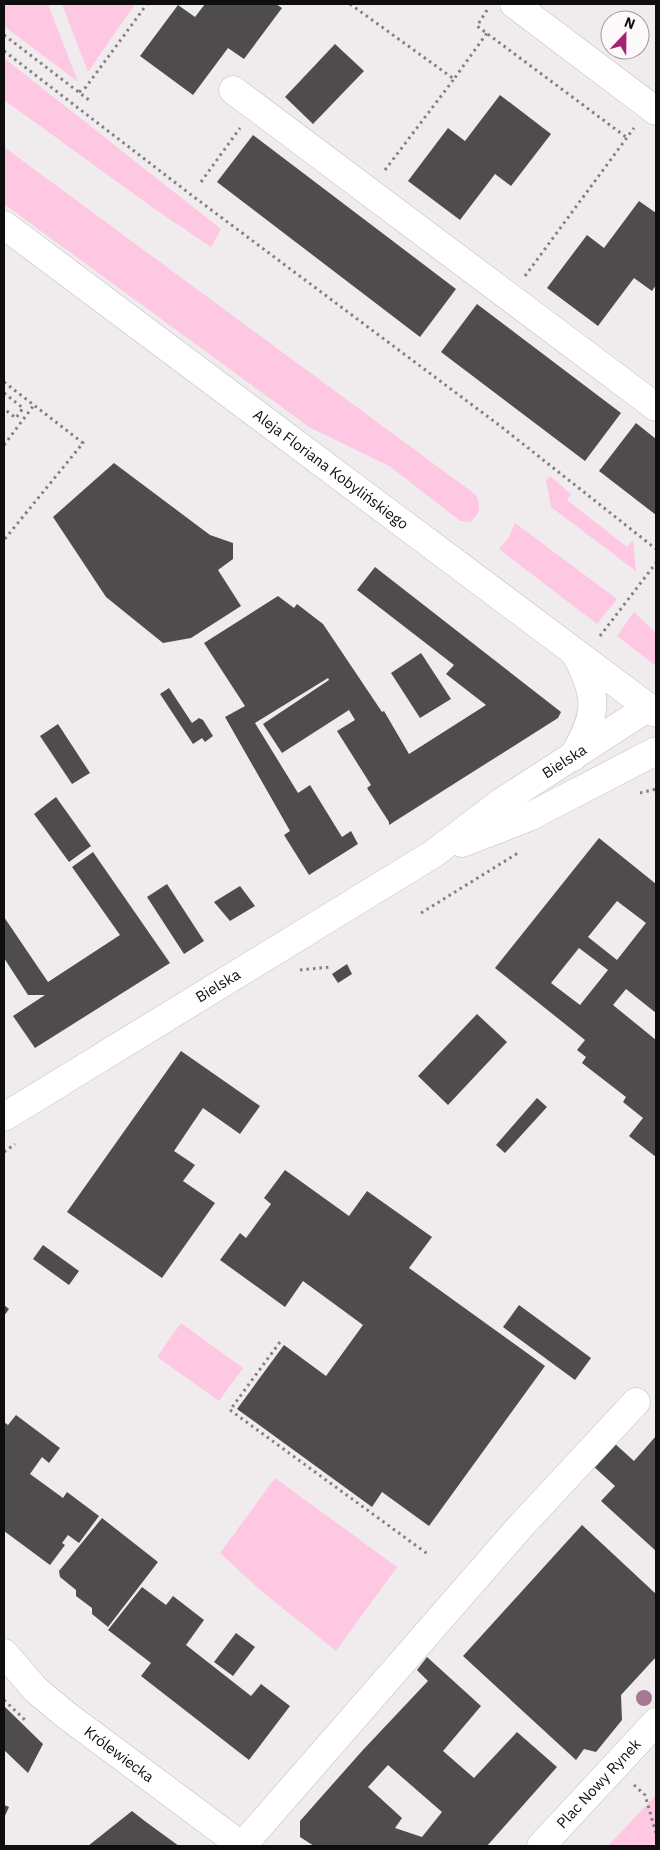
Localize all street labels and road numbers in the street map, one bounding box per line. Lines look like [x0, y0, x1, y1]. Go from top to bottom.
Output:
street label: Aleja Floriana Kobylińskiego [250, 405, 412, 533]
street label: Bielska [538, 740, 590, 782]
street label: Bielska [192, 964, 244, 1006]
street label: Królewiecka [81, 1722, 158, 1786]
street label: Plac Nowy Rynek [552, 1734, 645, 1832]

